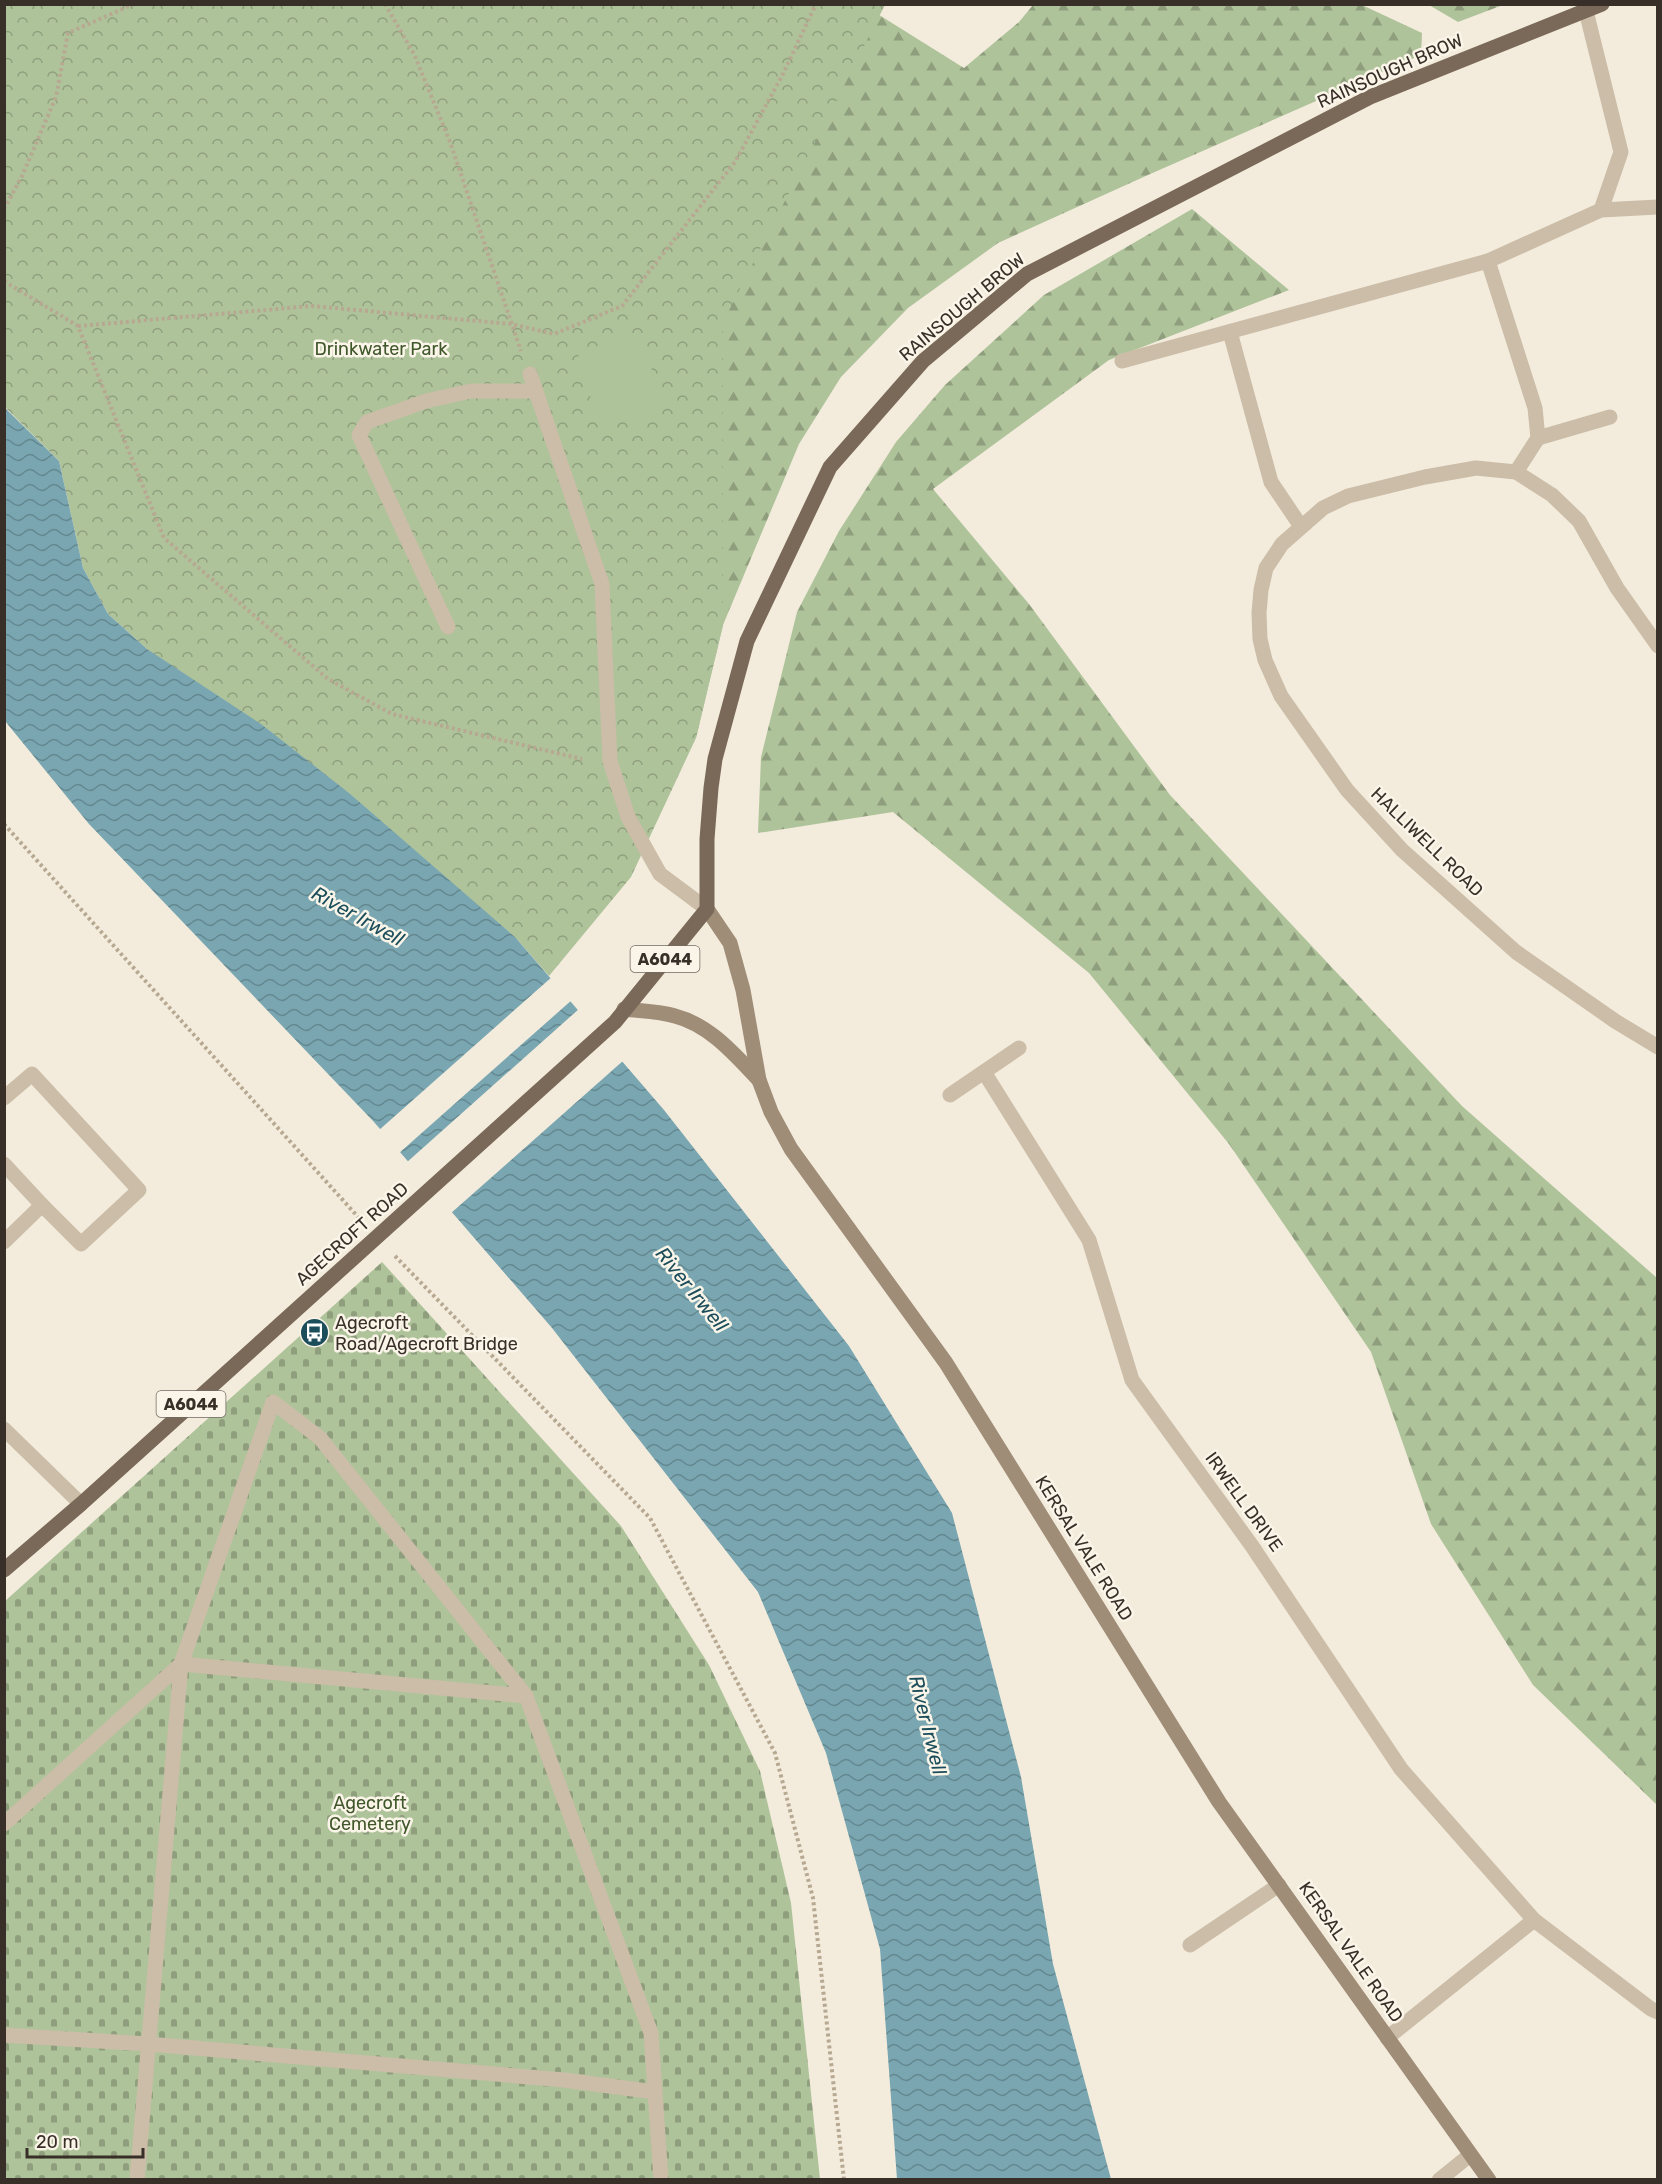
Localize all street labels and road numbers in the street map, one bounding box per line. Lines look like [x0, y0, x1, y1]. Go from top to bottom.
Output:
street label: RAINSOUGH BROW [1314, 29, 1466, 113]
street label: RAINSOUGH BROW [895, 248, 1029, 366]
street label: HALLIWELL ROAD [1366, 783, 1488, 901]
road number: A6044 [630, 946, 700, 972]
street label: AGECROFT ROAD [291, 1178, 413, 1290]
road number: A6044 [156, 1391, 225, 1417]
street label: IRWELL DRIVE [1200, 1448, 1288, 1556]
street label: KERSAL VALE ROAD [1030, 1471, 1138, 1625]
street label: KERSAL VALE ROAD [1294, 1877, 1408, 2027]

